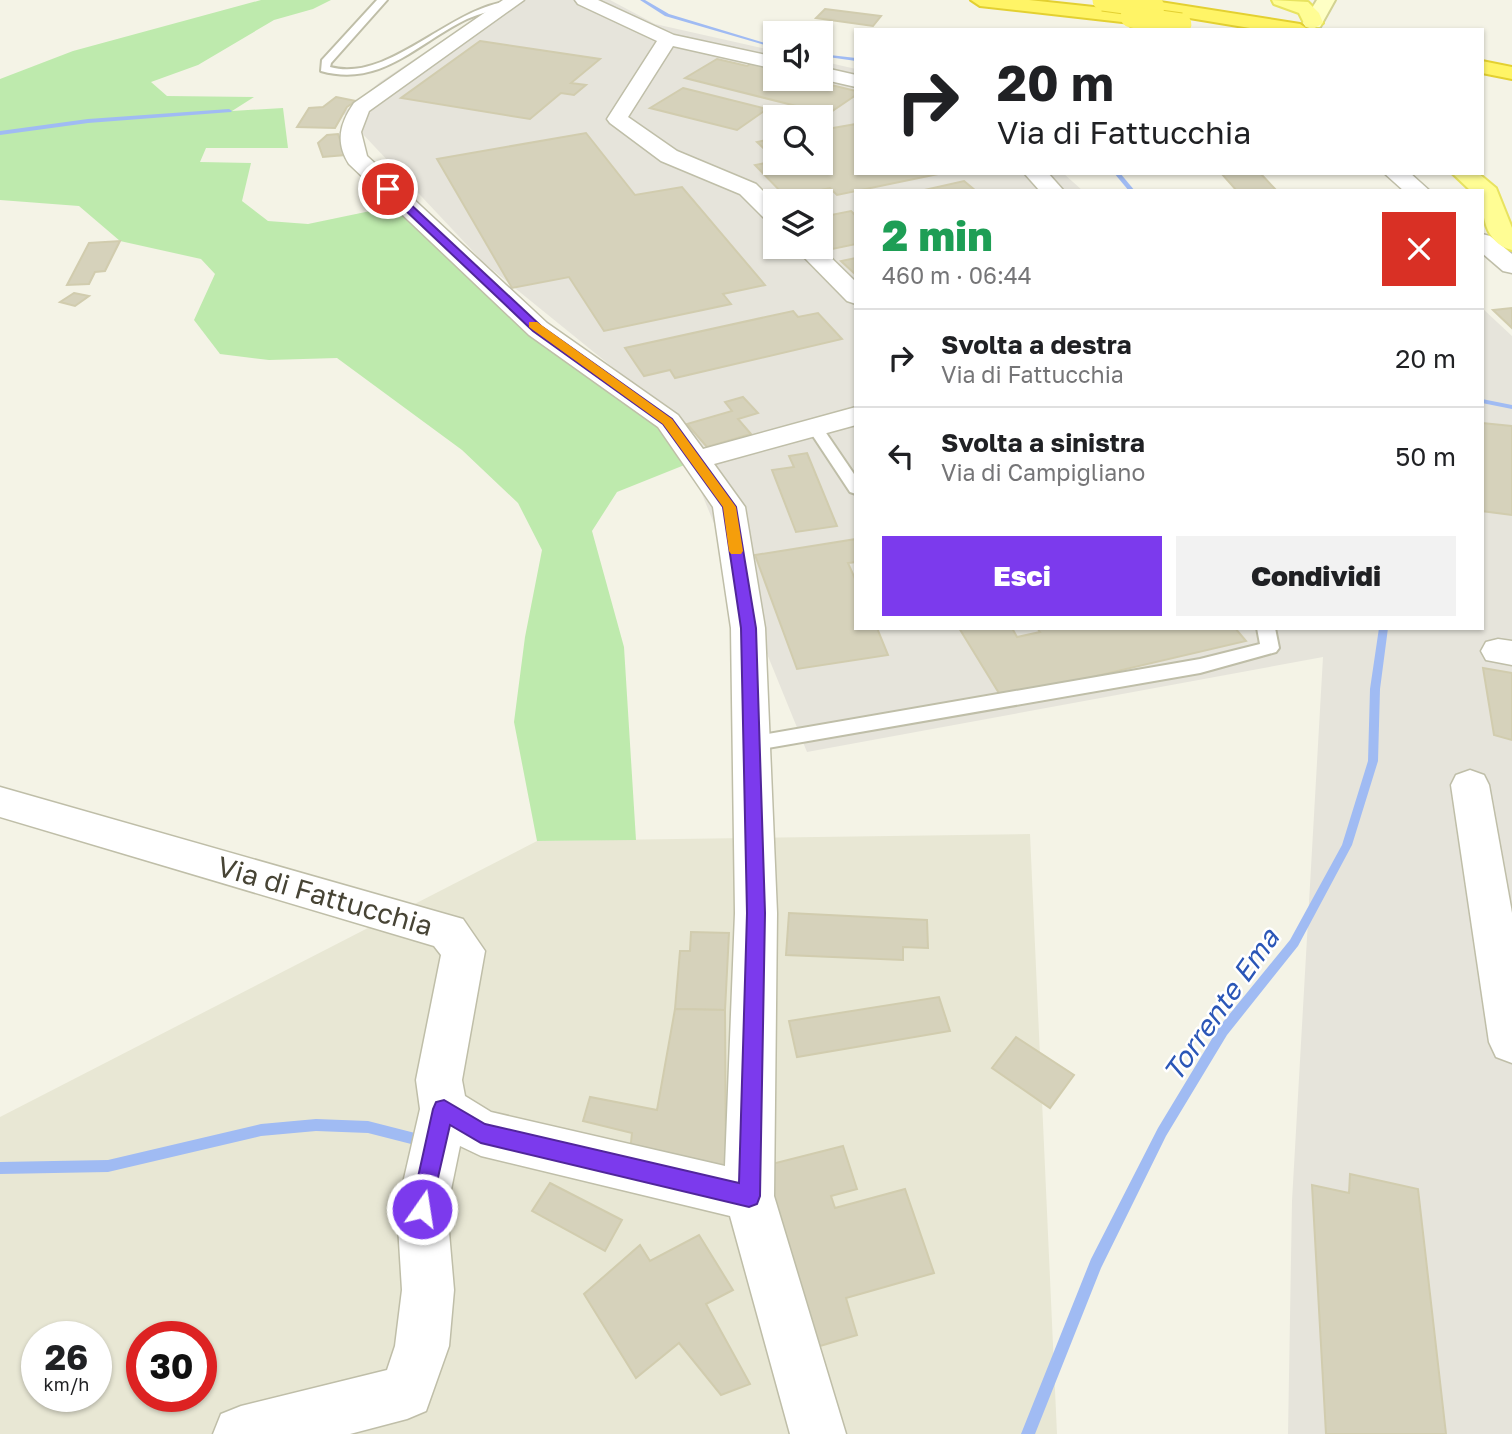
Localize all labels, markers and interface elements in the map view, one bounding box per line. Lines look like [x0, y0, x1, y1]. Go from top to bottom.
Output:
map controls [763, 21, 833, 259]
button: sound [763, 21, 833, 91]
text: 20 m [997, 53, 1114, 112]
icon: right [882, 56, 973, 147]
button: search [763, 105, 833, 175]
text: Via di Fattucchia [997, 113, 1251, 151]
pin [358, 159, 418, 219]
icon: arrive [369, 170, 407, 208]
button: layers [763, 189, 833, 259]
text: 2 min [882, 210, 993, 260]
button: close [1382, 212, 1456, 286]
text: 460 m · 06:44 [882, 261, 1032, 289]
text: Svolta a destra [941, 329, 1132, 360]
icon: right [882, 339, 920, 377]
text: 20 m [1395, 343, 1456, 374]
text: Via di Fattucchia [941, 360, 1124, 388]
text: Svolta a sinistra [941, 427, 1145, 458]
icon: left [882, 437, 920, 475]
text: 50 m [1395, 441, 1456, 472]
text: Via di Campigliano [941, 458, 1145, 486]
button: Esci [882, 536, 1162, 616]
button: Condividi [1176, 536, 1456, 616]
street label: Via di Fattucchia [214, 849, 437, 942]
water label: Torrente Ema [1156, 921, 1286, 1087]
position arrow [385, 1172, 459, 1246]
speed limit sign: 30 [126, 1321, 217, 1412]
text: 26 [45, 1336, 88, 1378]
text: km/h [44, 1373, 89, 1395]

